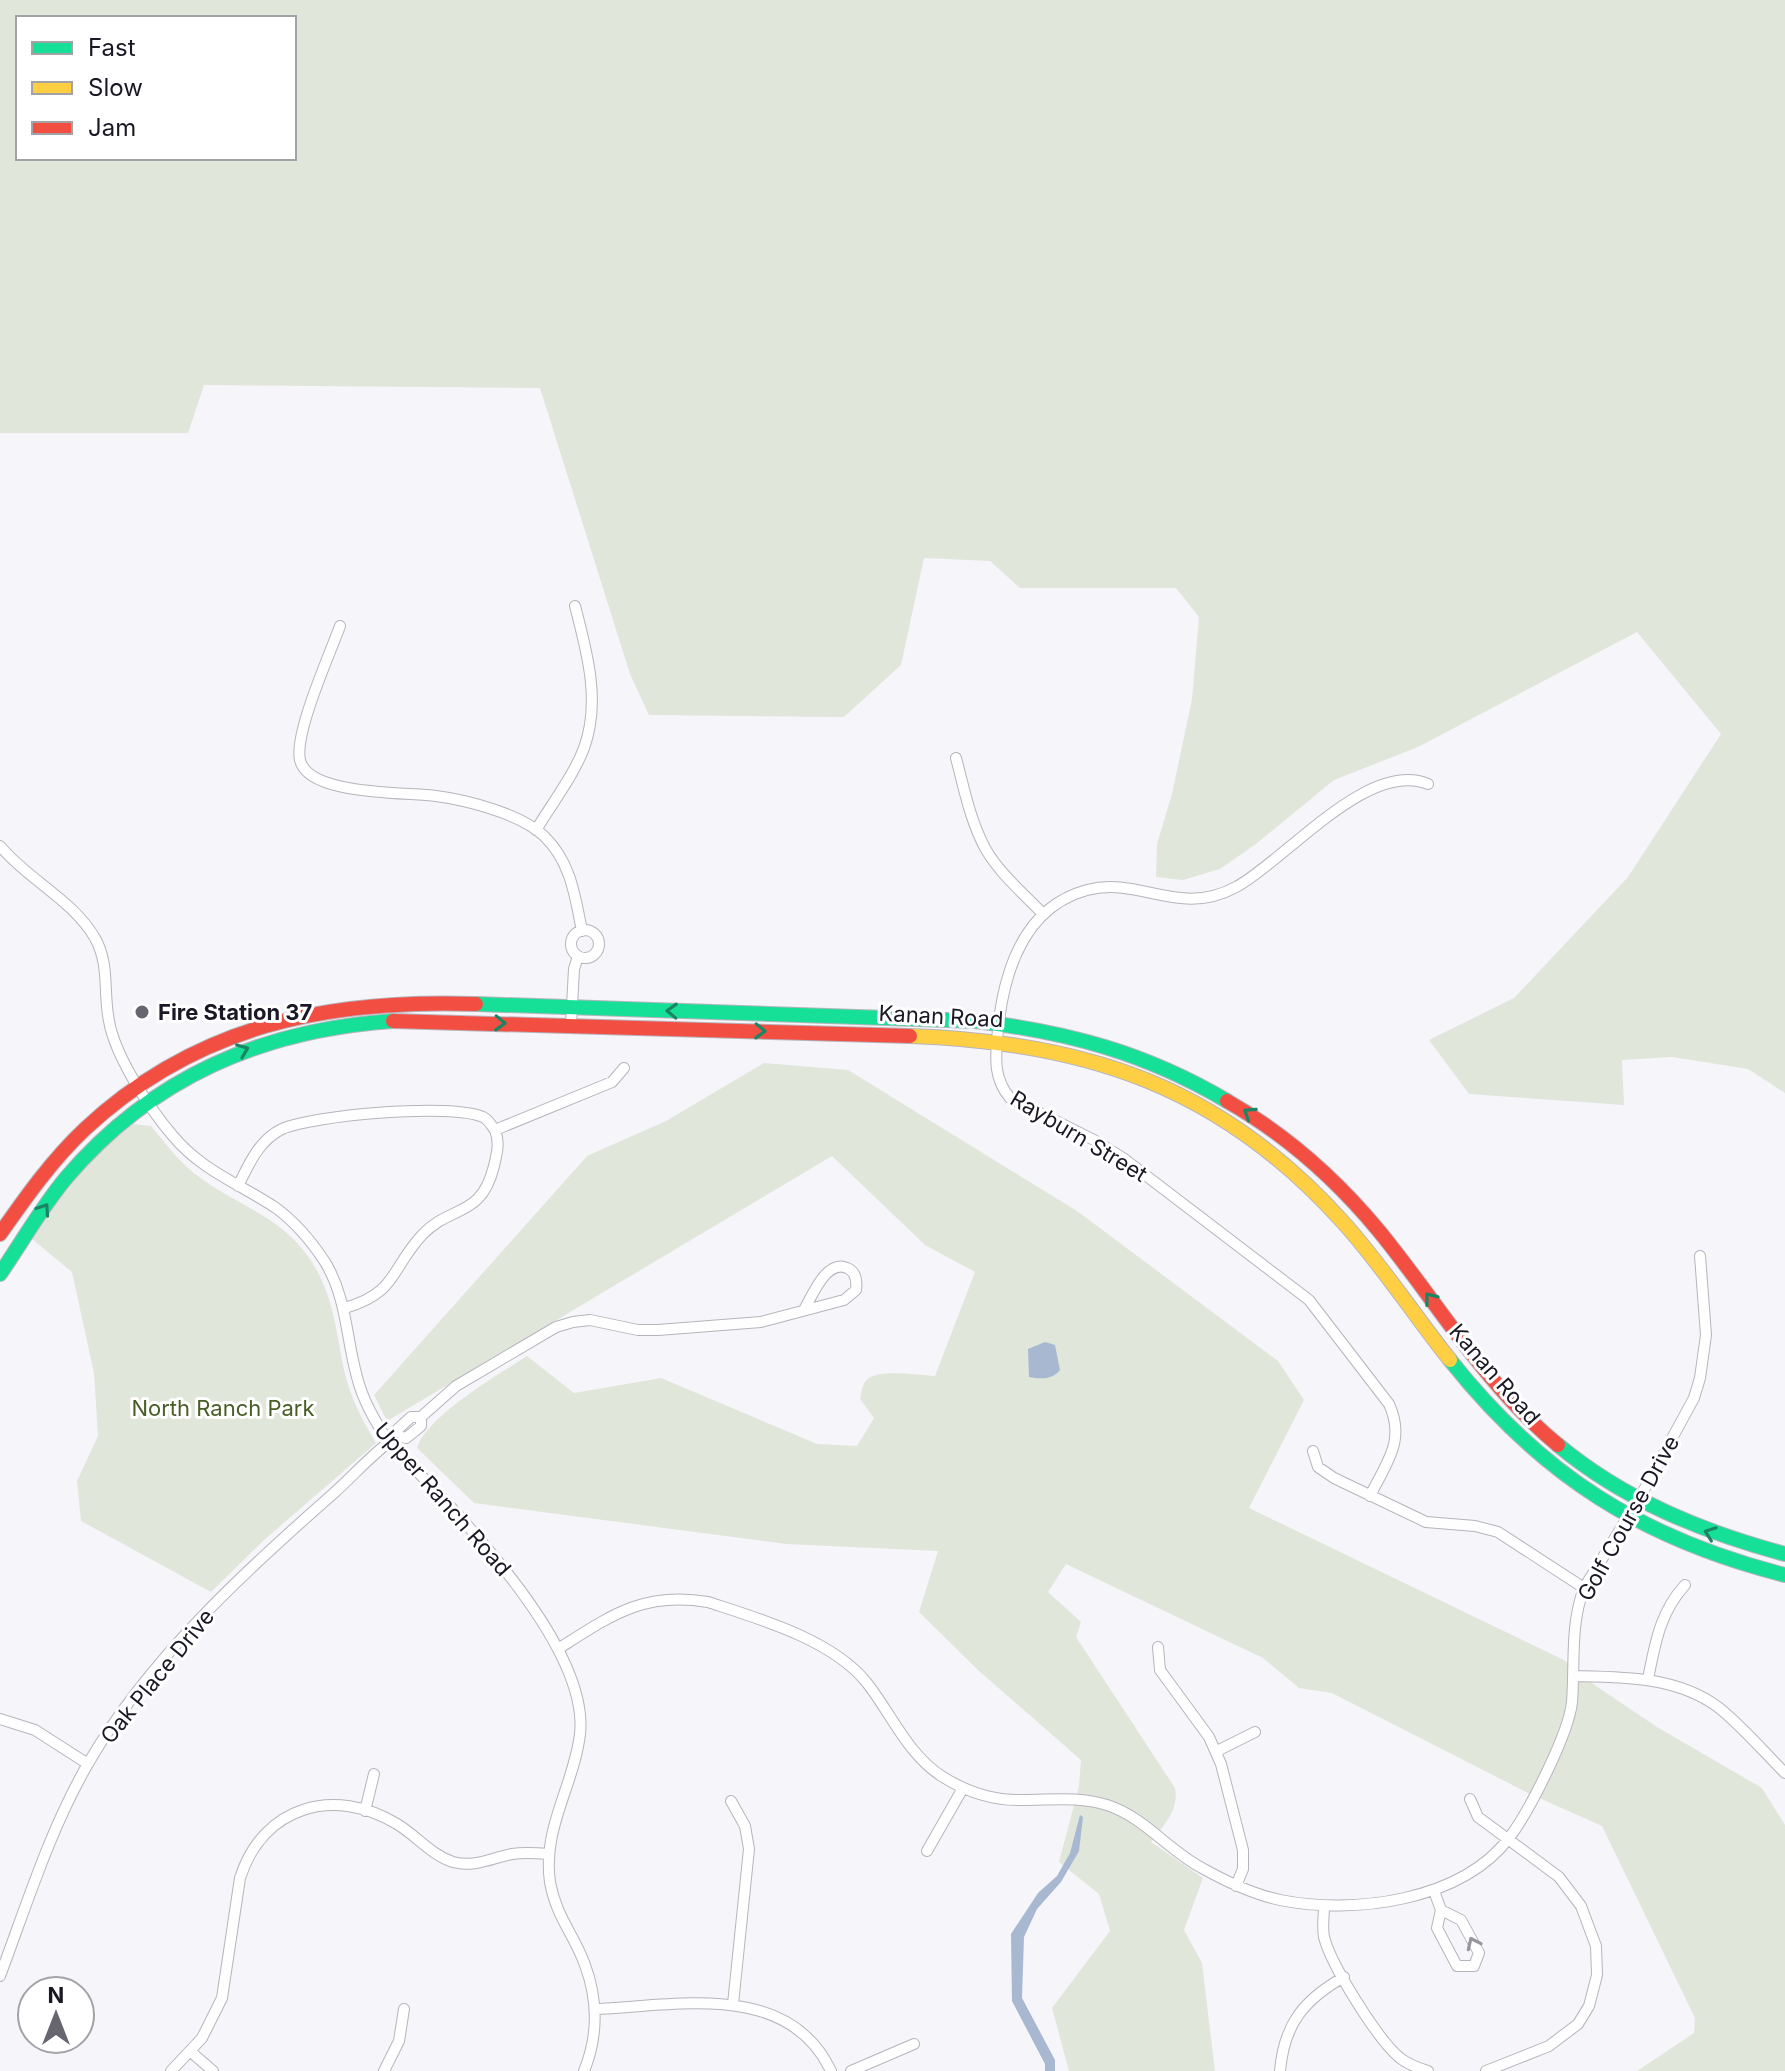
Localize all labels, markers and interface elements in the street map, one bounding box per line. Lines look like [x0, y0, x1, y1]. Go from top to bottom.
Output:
legend [16, 16, 296, 160]
text: Fast [88, 33, 136, 62]
text: Slow [88, 73, 143, 102]
text: Jam [88, 113, 136, 142]
place label: Fire Station 37 [158, 999, 312, 1025]
street label: Kanan Road [878, 1000, 1004, 1032]
one-way arrow [665, 1002, 678, 1019]
marker: Fire Station 37 [133, 1003, 151, 1021]
one-way arrow [494, 1014, 507, 1031]
one-way arrow [754, 1023, 767, 1040]
one-way arrow [236, 1043, 250, 1060]
street label: Rayburn Street [1006, 1085, 1152, 1187]
one-way arrow [1244, 1108, 1258, 1123]
one-way arrow [34, 1204, 49, 1218]
one-way arrow [1425, 1293, 1440, 1307]
street label: Kanan Road [1444, 1318, 1546, 1430]
park label: North Ranch Park [131, 1395, 315, 1421]
street label: Upper Ranch Road [369, 1417, 517, 1581]
street label: Golf Course Drive [1572, 1431, 1684, 1605]
one-way arrow [1704, 1526, 1718, 1543]
street label: Oak Place Drive [95, 1604, 219, 1748]
one-way arrow [1467, 1937, 1483, 1952]
north arrow [16, 1975, 96, 2055]
text: N [48, 1982, 64, 2008]

